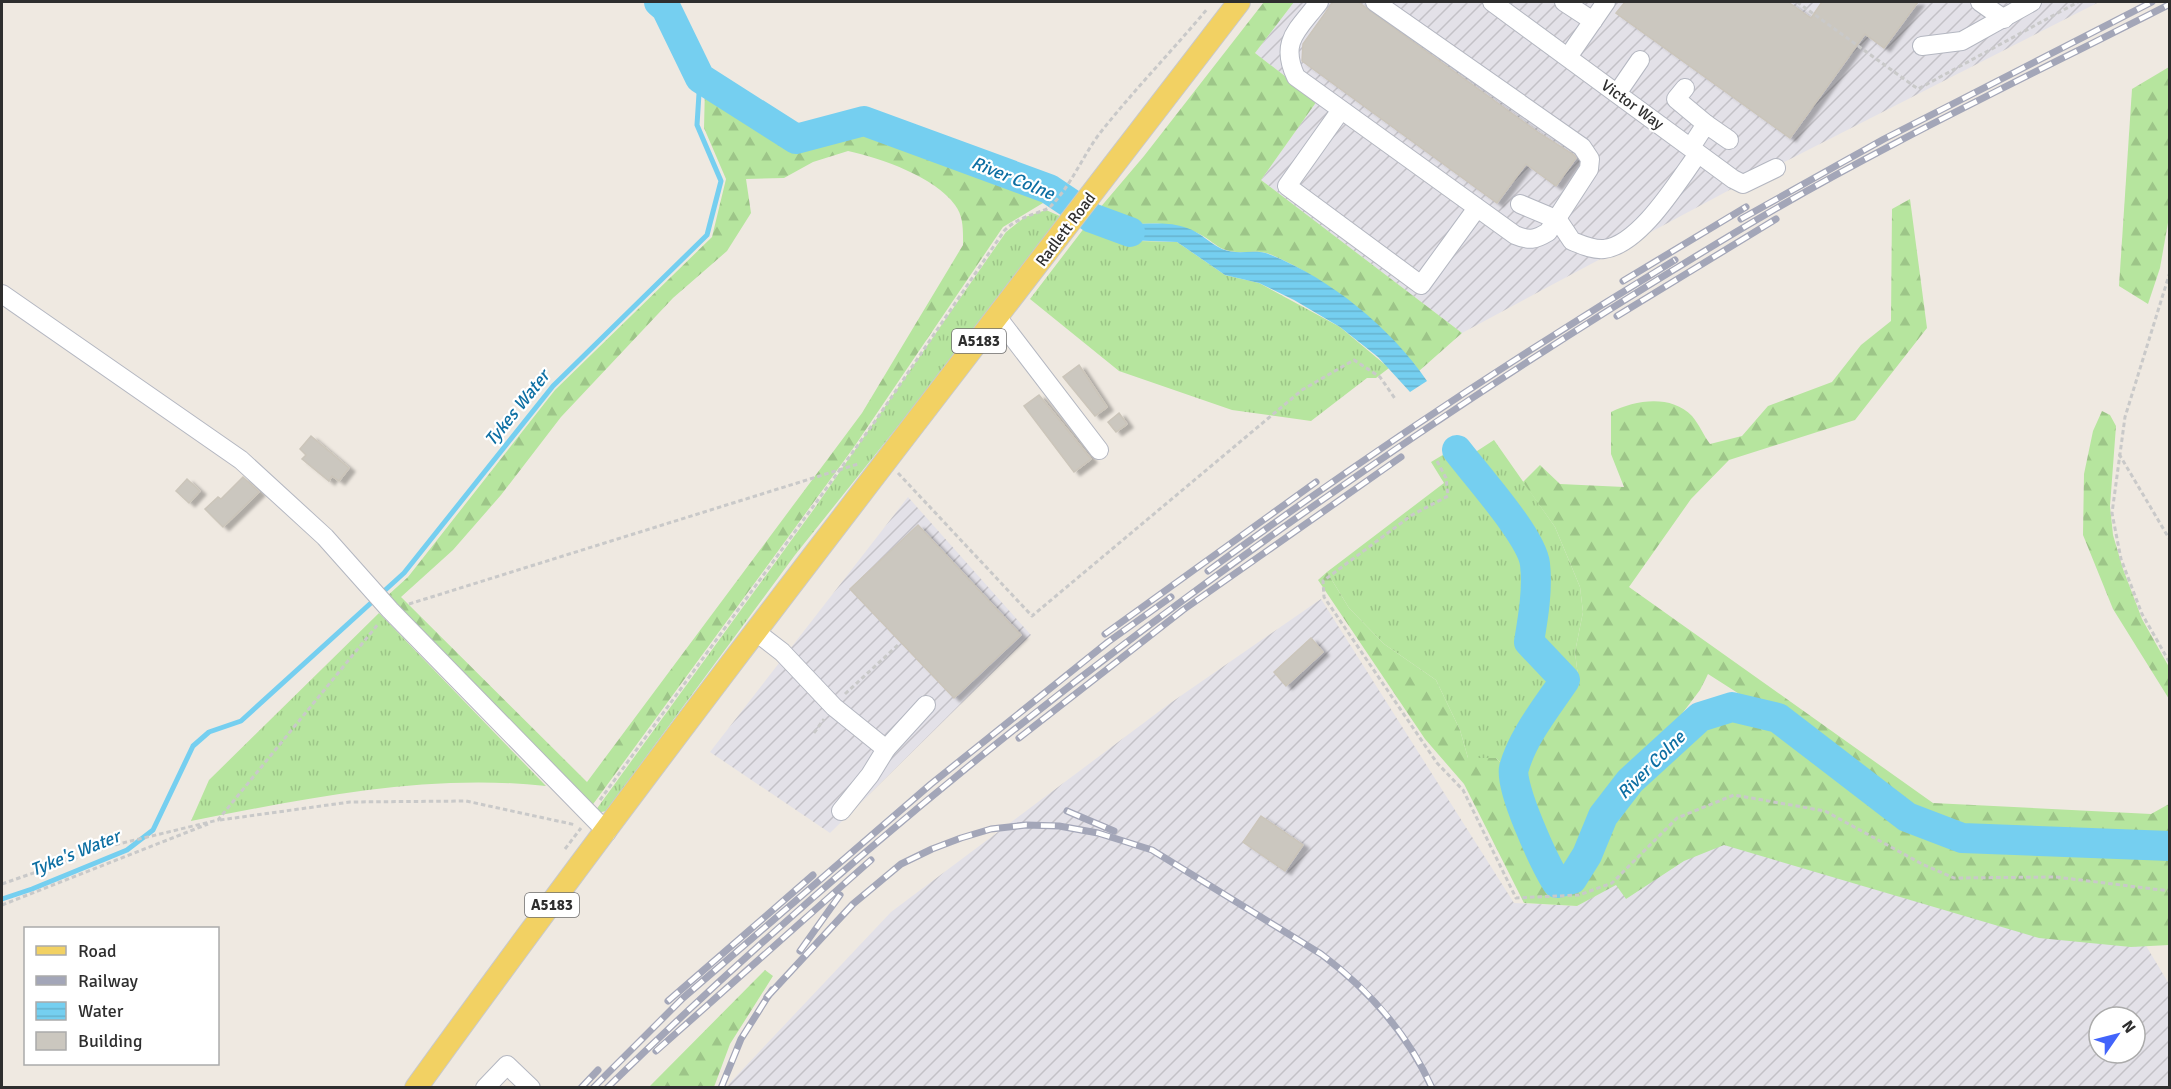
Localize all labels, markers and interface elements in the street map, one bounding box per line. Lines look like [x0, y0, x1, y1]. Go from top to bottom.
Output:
street label: Victor Way [1597, 75, 1668, 135]
water label: River Colne [968, 151, 1058, 205]
street label: Radlett Road [1031, 189, 1100, 271]
road number: A5183 [952, 329, 1006, 353]
water label: Tykes Water [480, 364, 556, 450]
water label: River Colne [1612, 726, 1690, 804]
water label: Tyke's Water [27, 824, 125, 881]
road number: A5183 [525, 893, 579, 917]
legend [24, 927, 219, 1065]
text: Road [78, 940, 117, 962]
text: Railway [78, 970, 139, 992]
text: Water [78, 1000, 124, 1022]
north arrow [2087, 1005, 2147, 1065]
text: N [2117, 1017, 2140, 1037]
text: Building [78, 1030, 142, 1052]

